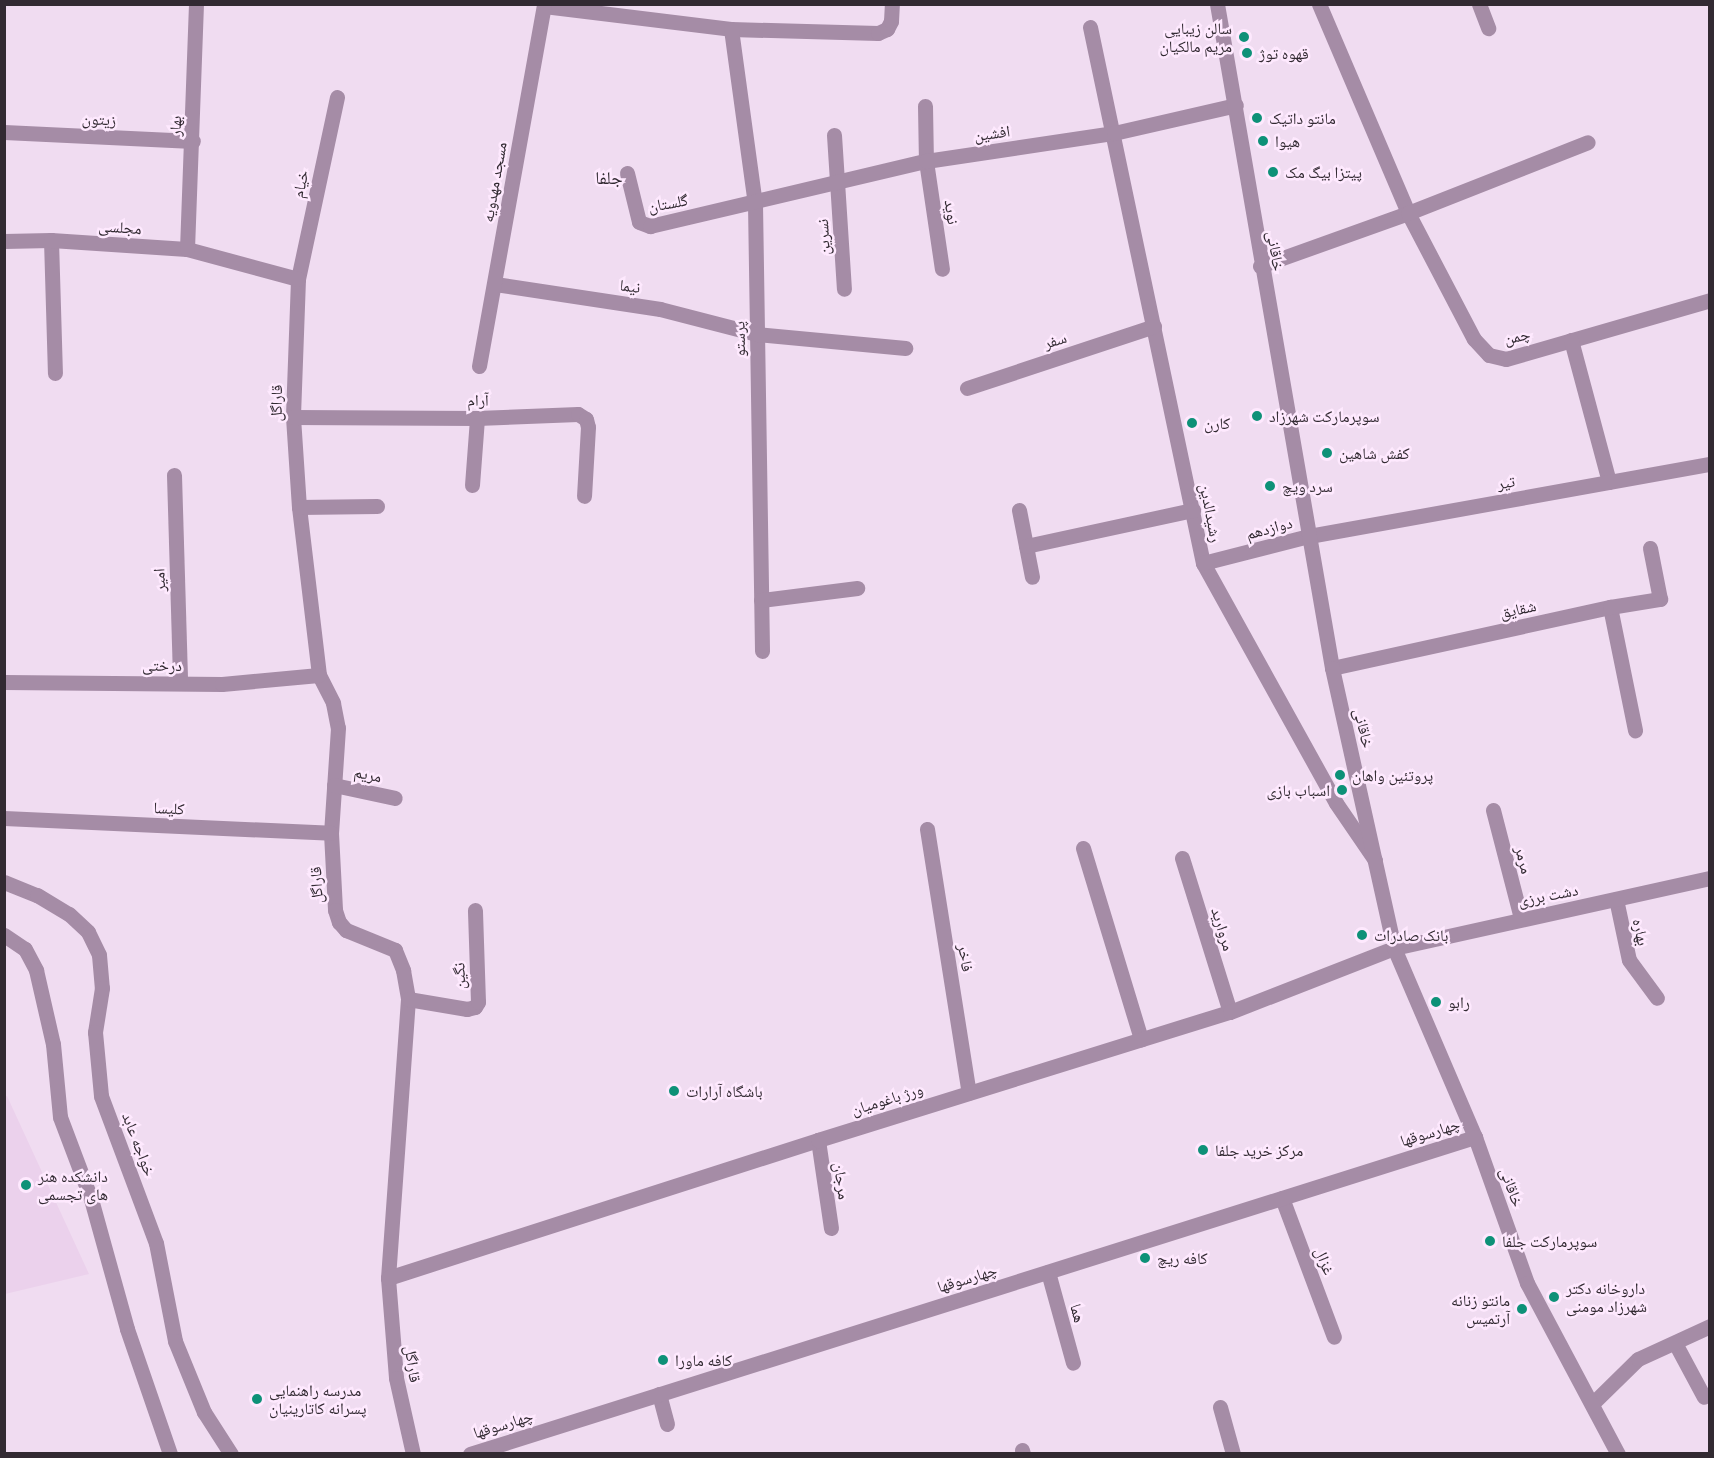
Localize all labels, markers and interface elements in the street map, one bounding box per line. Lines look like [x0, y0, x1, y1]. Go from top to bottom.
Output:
place label: سالن زیبایی مریم مالکیان [1159, 18, 1232, 56]
marker: سالن زیبایی مریم مالکیان [1237, 30, 1251, 44]
place label: قهوه توژ [1259, 43, 1309, 63]
marker: قهوه توژ [1240, 46, 1254, 60]
place label: مانتو داتیک [1269, 108, 1336, 128]
street label: زیتون [81, 109, 117, 129]
marker: مانتو داتیک [1250, 111, 1264, 125]
street label: بهار [165, 115, 185, 137]
street label: افشین [973, 121, 1011, 145]
place label: هیوا [1275, 131, 1300, 151]
marker: هیوا [1256, 134, 1270, 148]
street label: مسجد مهدویه [478, 140, 510, 224]
place label: پیتزا بیگ مک [1285, 162, 1362, 182]
marker: پیتزا بیگ مک [1266, 165, 1280, 179]
district label: جلفا [595, 167, 623, 189]
street label: خیام [288, 168, 312, 200]
street label: گلستان [646, 190, 690, 216]
street label: نوید [941, 198, 963, 226]
street label: مجلسی [98, 216, 142, 238]
street label: نسرین [812, 218, 834, 256]
street label: خاقانی [1263, 230, 1289, 272]
street label: نیما [618, 275, 642, 297]
street label: پرستو [729, 321, 749, 357]
street label: چمن [1502, 324, 1532, 348]
street label: سفر [1041, 327, 1069, 353]
street label: قاراگل [266, 384, 286, 422]
street label: آرام [467, 390, 489, 410]
place label: سوپرمارکت شهرزاد [1269, 406, 1380, 426]
marker: سوپرمارکت شهرزاد [1250, 409, 1264, 423]
place label: کارن [1204, 413, 1230, 433]
marker: کارن [1185, 416, 1199, 430]
place label: کفش شاهین [1339, 443, 1410, 463]
marker: کفش شاهین [1320, 446, 1334, 460]
street label: تیر [1496, 471, 1516, 493]
place label: سرد ویچ [1282, 476, 1333, 496]
marker: سرد ویچ [1263, 479, 1277, 493]
street label: رشیدالدین [1196, 482, 1226, 544]
street label: دوازدهم [1244, 513, 1294, 543]
street label: امیر [149, 568, 169, 592]
street label: شقایق [1498, 596, 1538, 622]
street label: درختی [142, 655, 182, 675]
street label: خاقانی [1350, 706, 1378, 750]
street label: مریم [352, 762, 384, 786]
place label: پروتئین واهان [1352, 765, 1433, 785]
marker: پروتئین واهان [1333, 768, 1347, 782]
place label: اسباب بازی [1266, 780, 1330, 800]
marker: اسباب بازی [1335, 783, 1349, 797]
street label: کلیسا [153, 798, 185, 818]
street label: مرمر [1511, 844, 1537, 876]
street label: قاراگل [305, 866, 327, 904]
street label: دشت برزی [1516, 880, 1580, 910]
street label: مروارید [1207, 905, 1239, 953]
street label: بهاره [1629, 917, 1653, 947]
place label: بانک صادرات [1374, 925, 1448, 945]
marker: بانک صادرات [1355, 928, 1369, 942]
street label: فاخر [954, 943, 978, 973]
street label: نگین [449, 962, 469, 990]
place label: رابو [1448, 992, 1470, 1012]
marker: رابو [1429, 995, 1443, 1009]
street label: ورژ باغومیان [849, 1079, 925, 1119]
place label: باشگاه آرارات [686, 1081, 763, 1101]
marker: باشگاه آرارات [667, 1084, 681, 1098]
street label: خواجه عابد [118, 1109, 160, 1179]
street label: چهارسوقها [1398, 1114, 1462, 1150]
place label: مرکز خرید جلفا [1215, 1140, 1303, 1160]
marker: مرکز خرید جلفا [1196, 1143, 1210, 1157]
street label: مرجان [830, 1161, 854, 1201]
street label: خاقانی [1496, 1165, 1528, 1209]
place label: دانشکده هنر های تجسمی [38, 1166, 108, 1204]
marker: دانشکده هنر های تجسمی [19, 1178, 33, 1192]
place label: سوپرمارکت جلفا [1502, 1231, 1597, 1251]
marker: سوپرمارکت جلفا [1483, 1234, 1497, 1248]
street label: غزال [1311, 1245, 1339, 1277]
place label: کافه ریچ [1157, 1248, 1208, 1268]
marker: کافه ریچ [1138, 1251, 1152, 1265]
street label: چهارسوقها [935, 1260, 999, 1296]
place label: داروخانه دکتر شهرزاد مومنی [1566, 1278, 1647, 1316]
place label: مانتو زنانه آرتمیس [1451, 1290, 1510, 1328]
marker: داروخانه دکتر شهرزاد مومنی [1547, 1290, 1561, 1304]
street label: هما [1066, 1301, 1090, 1325]
marker: مانتو زنانه آرتمیس [1515, 1302, 1529, 1316]
street label: قاراگل [401, 1344, 425, 1384]
place label: کافه ماورا [675, 1350, 732, 1370]
marker: کافه ماورا [656, 1353, 670, 1367]
place label: مدرسه راهنمایی پسرانه کاتارینیان [269, 1380, 366, 1418]
marker: مدرسه راهنمایی پسرانه کاتارینیان [250, 1392, 264, 1406]
street label: چهارسوقها [471, 1406, 535, 1442]

